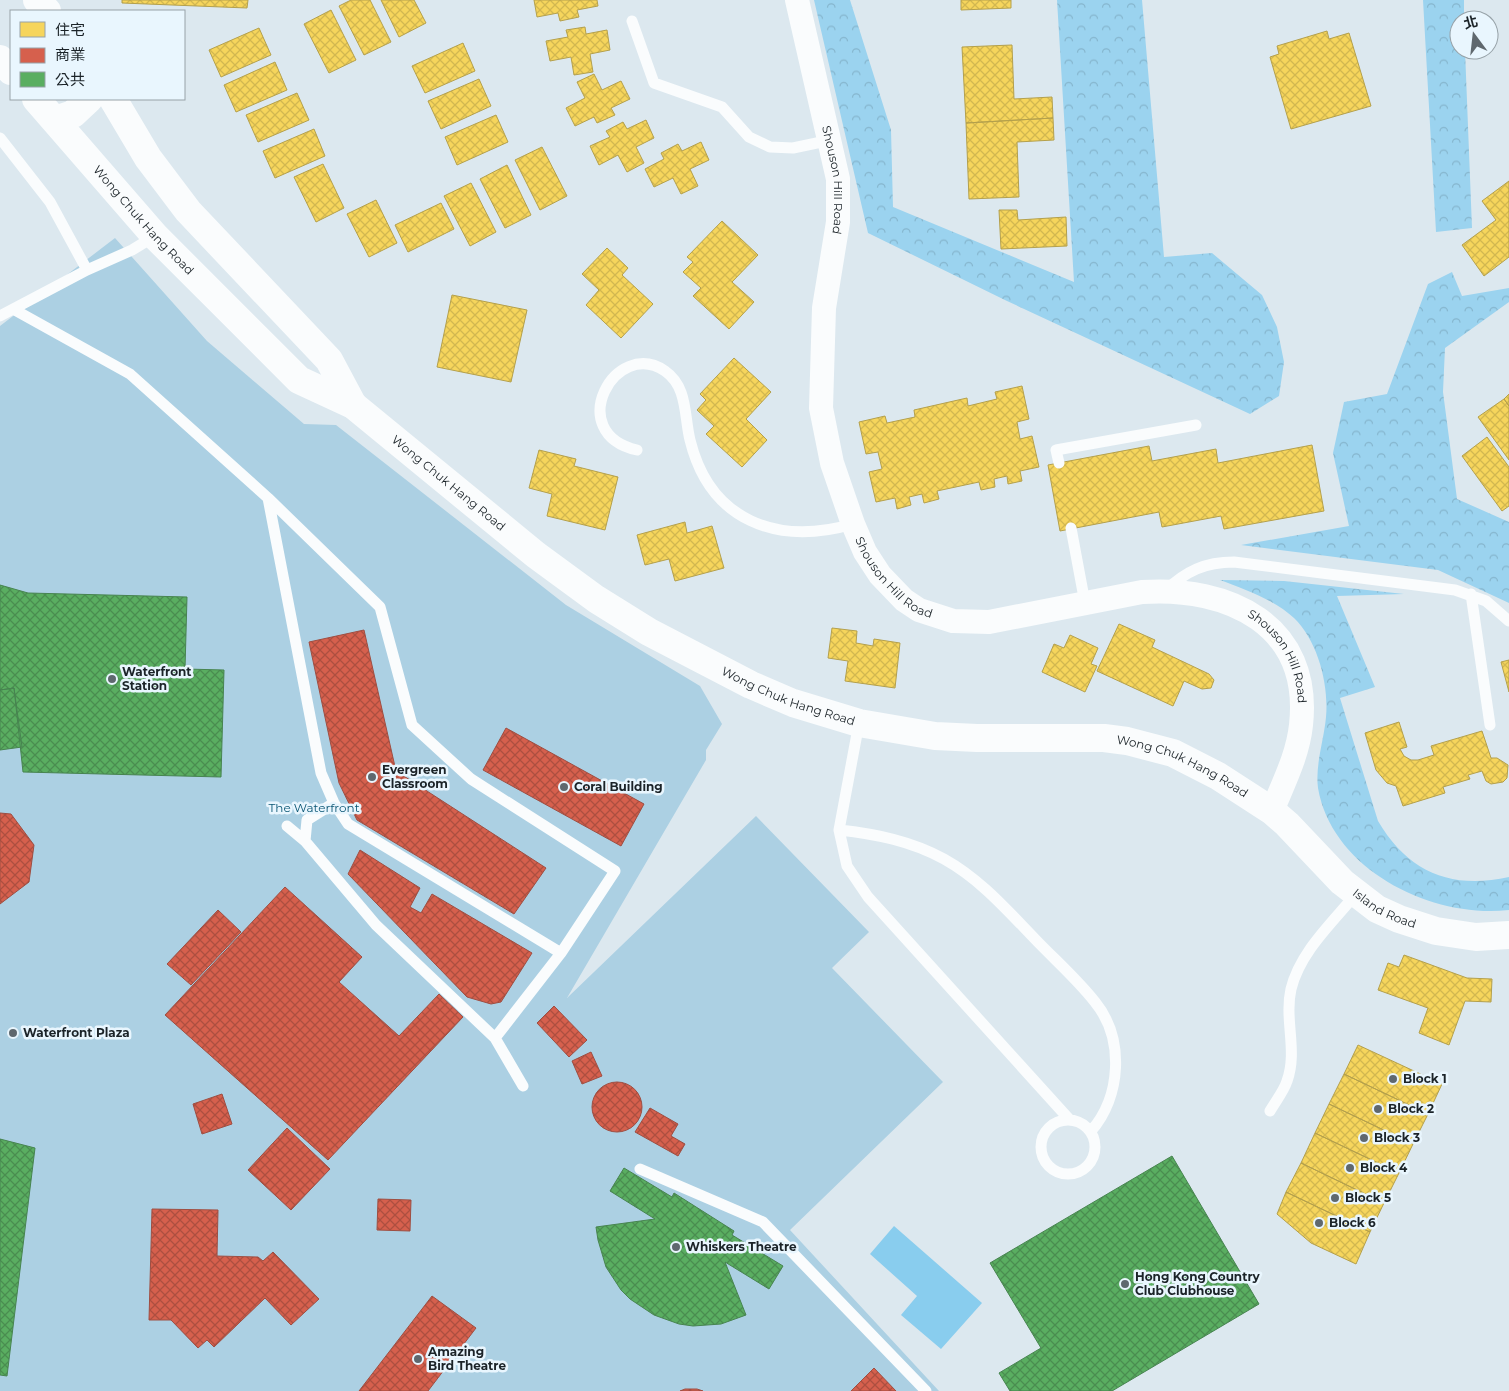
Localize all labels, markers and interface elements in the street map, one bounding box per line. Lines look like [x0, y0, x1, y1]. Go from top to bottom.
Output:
legend [10, 10, 185, 100]
north arrow [1449, 10, 1499, 60]
text: 北 [1462, 12, 1480, 33]
text: 住宅 [55, 20, 85, 39]
text: 商業 [55, 45, 85, 64]
text: 公共 [55, 70, 85, 89]
street label: Shouson Hill Road [819, 124, 846, 235]
street label: Wong Chuk Hang Road [90, 162, 197, 278]
street label: Wong Chuk Hang Road [389, 432, 509, 534]
street label: Shouson Hill Road [852, 534, 935, 621]
street label: Shouson Hill Road [1245, 606, 1310, 703]
street label: Wong Chuk Hang Road [719, 663, 857, 728]
place label: Waterfront Station [122, 664, 192, 693]
marker: Waterfront Station [106, 673, 118, 685]
street label: Wong Chuk Hang Road [1116, 732, 1251, 800]
place label: Evergreen Classroom [382, 762, 448, 791]
marker: Evergreen Classroom [366, 771, 378, 783]
place label: Coral Building [574, 779, 663, 794]
marker: Coral Building [558, 781, 570, 793]
park label: The Waterfront [268, 800, 360, 815]
street label: Island Road [1350, 885, 1418, 931]
place label: Waterfront Plaza [23, 1025, 130, 1040]
marker: Waterfront Plaza [7, 1027, 19, 1039]
place label: Block 1 [1403, 1071, 1447, 1086]
marker: Block 1 [1387, 1073, 1399, 1085]
place label: Block 2 [1388, 1101, 1434, 1116]
marker: Block 2 [1372, 1103, 1384, 1115]
place label: Block 3 [1374, 1130, 1420, 1145]
marker: Block 3 [1358, 1132, 1370, 1144]
place label: Block 4 [1360, 1160, 1408, 1175]
marker: Block 4 [1344, 1162, 1356, 1174]
place label: Block 5 [1345, 1190, 1391, 1205]
marker: Block 5 [1329, 1192, 1341, 1204]
place label: Block 6 [1329, 1215, 1376, 1230]
marker: Block 6 [1313, 1217, 1325, 1229]
place label: Whiskers Theatre [686, 1239, 797, 1254]
marker: Whiskers Theatre [670, 1241, 682, 1253]
place label: Hong Kong Country Club Clubhouse [1135, 1269, 1261, 1298]
marker: Hong Kong Country Club Clubhouse [1119, 1278, 1131, 1290]
place label: Amazing Bird Theatre [427, 1344, 506, 1373]
marker: Amazing Bird Theatre [412, 1353, 424, 1365]

